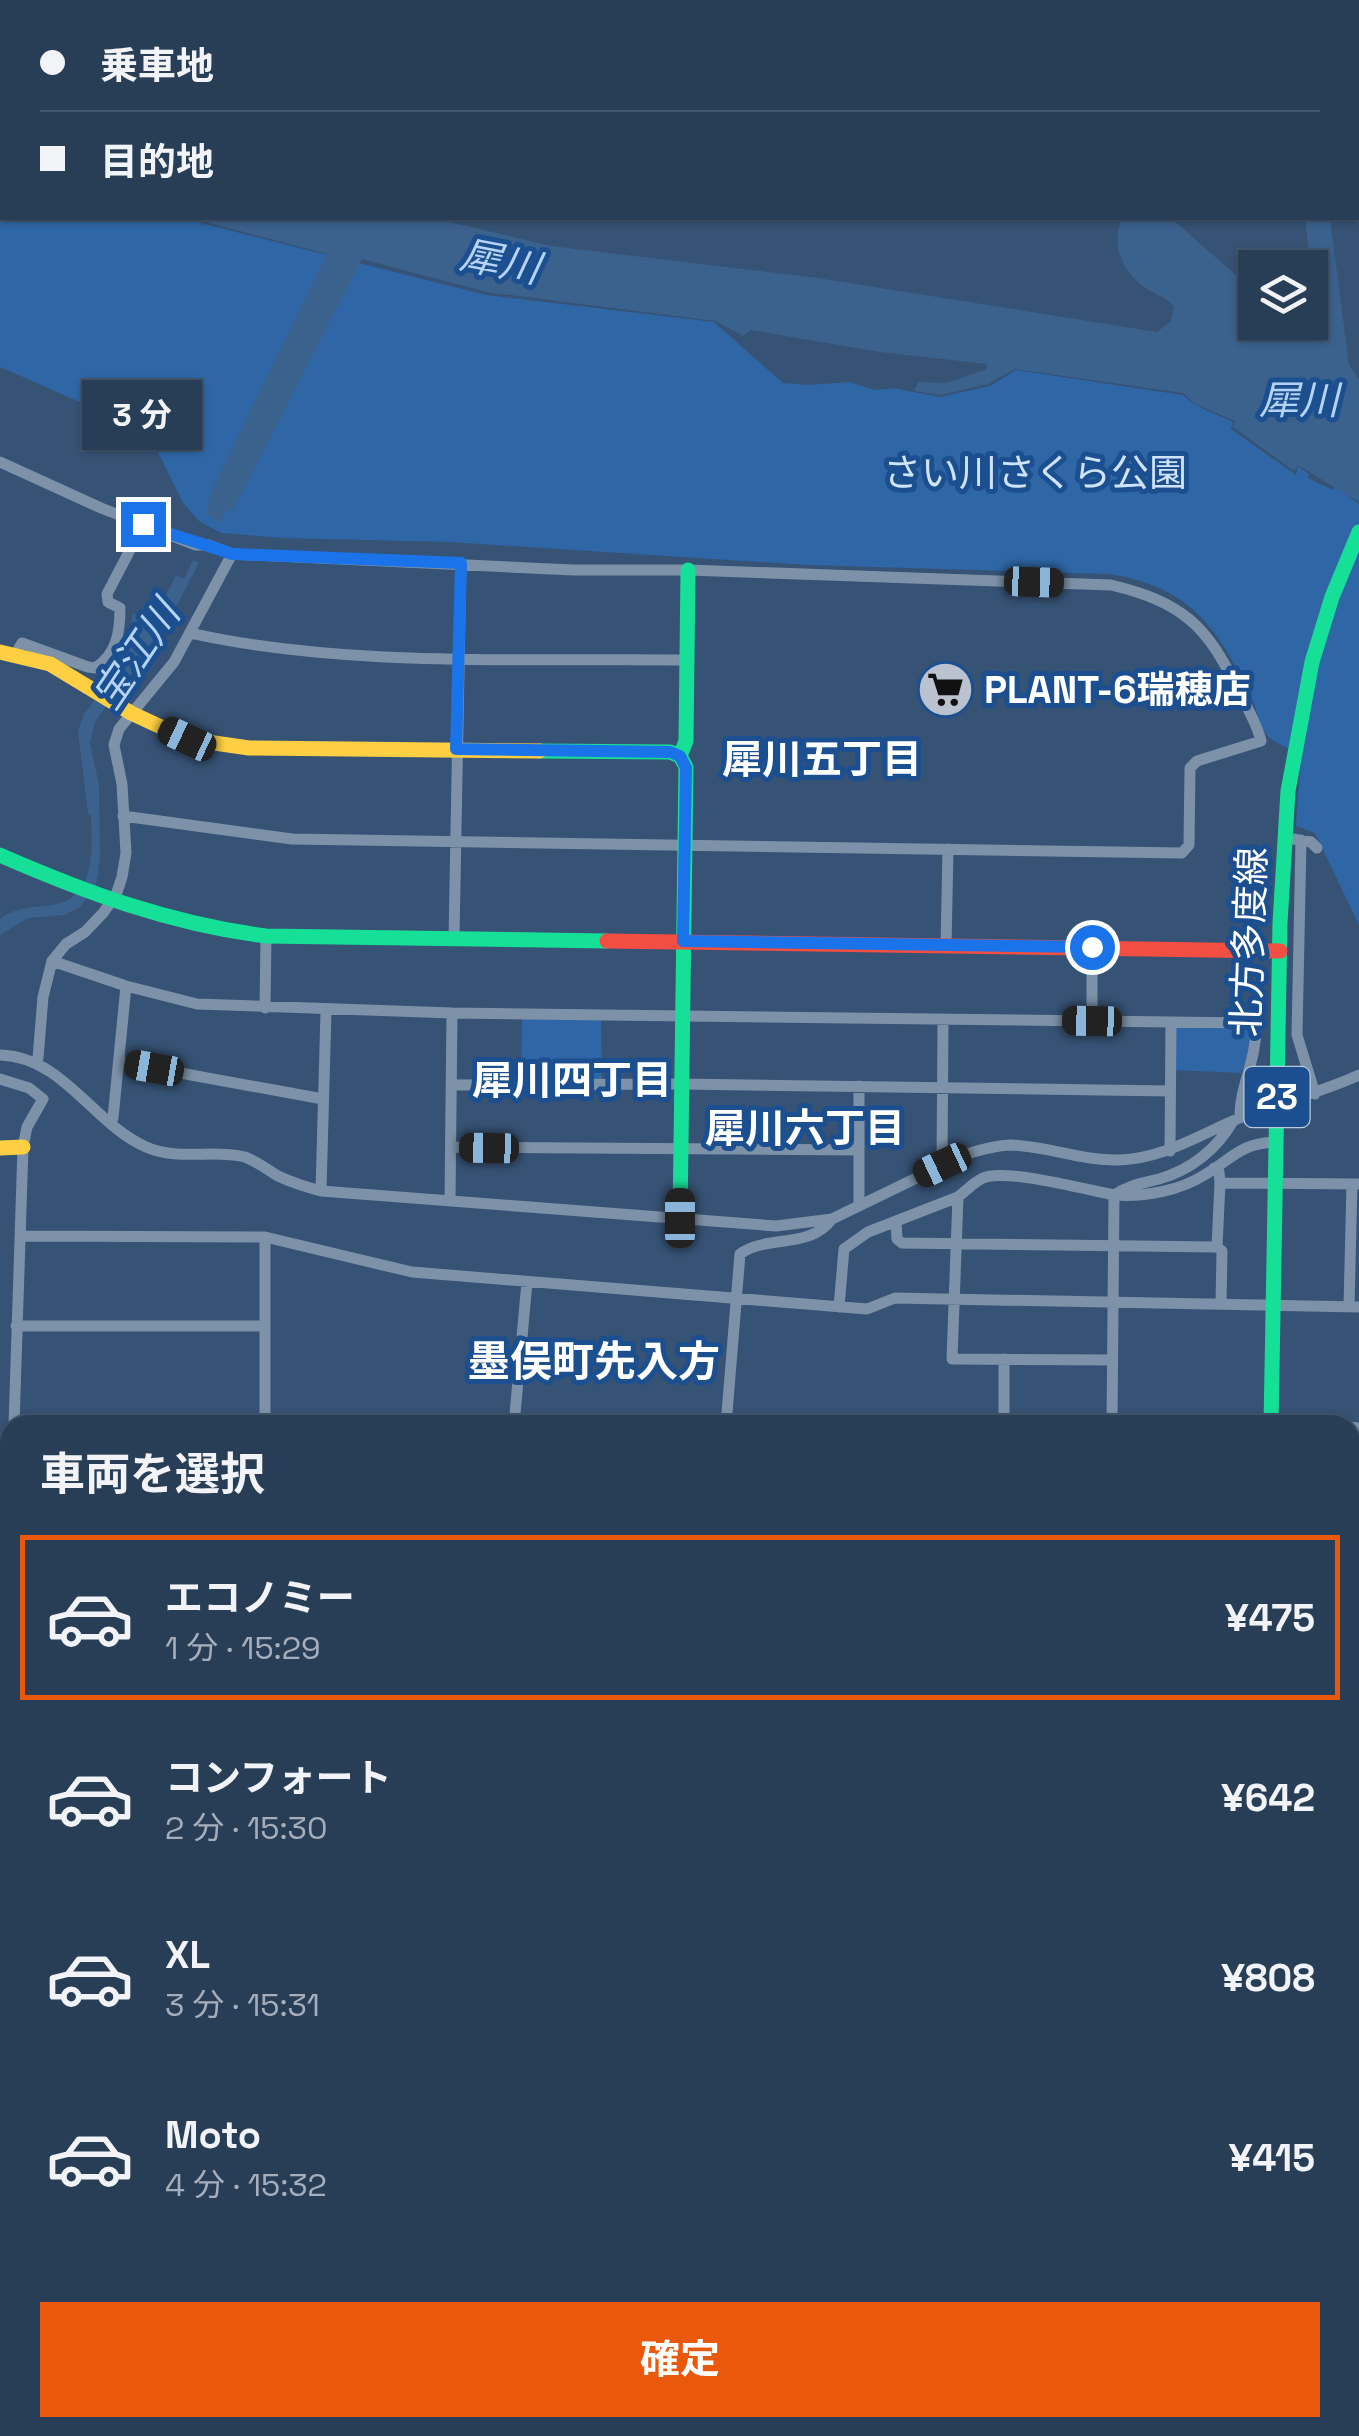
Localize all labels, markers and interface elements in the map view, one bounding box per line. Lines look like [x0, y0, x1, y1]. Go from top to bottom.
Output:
text: 乗車地 [100, 42, 214, 90]
text: 目的地 [100, 138, 214, 186]
water label: 犀川 [456, 229, 548, 295]
map controls [1238, 250, 1328, 340]
button: layers [1238, 250, 1328, 340]
water label: 犀川 [1259, 375, 1343, 426]
callout: 3 分 [83, 379, 203, 449]
text: 3 分 [112, 395, 172, 435]
park label: さい川さくら公園 [883, 449, 1187, 497]
route end [121, 502, 166, 547]
car [1003, 566, 1065, 598]
water label: 宝江川 [81, 588, 193, 719]
supermarket icon: PLANT-6瑞穂店 [915, 660, 975, 720]
place label: PLANT-6瑞穂店 [984, 666, 1250, 714]
car [153, 713, 221, 765]
district label: 犀川五丁目 [722, 734, 922, 785]
street label: 北方多度線 [1222, 846, 1276, 1038]
route start [1070, 925, 1115, 970]
car [1062, 1005, 1122, 1037]
car [122, 1048, 186, 1088]
district label: 犀川四丁目 [472, 1055, 672, 1106]
road number: 23 [1244, 1067, 1310, 1127]
district label: 犀川六丁目 [705, 1103, 905, 1154]
car [459, 1132, 519, 1164]
car [908, 1139, 976, 1191]
car [665, 1188, 695, 1248]
district label: 墨俣町先入方 [468, 1335, 720, 1388]
text: 車両を選択 [40, 1446, 265, 1503]
icon: car [45, 1573, 135, 1663]
text: エコノミー [165, 1574, 355, 1622]
text: ¥475 [1225, 1594, 1315, 1642]
text: 1 分 · 15:29 [165, 1628, 320, 1668]
icon: car [45, 1753, 135, 1843]
text: コンフォート [165, 1754, 392, 1802]
text: ¥642 [1221, 1774, 1315, 1822]
text: 2 分 · 15:30 [165, 1808, 327, 1848]
text: XL [165, 1931, 210, 1979]
icon: car [45, 1933, 135, 2023]
text: ¥808 [1221, 1954, 1315, 2002]
text: 3 分 · 15:31 [165, 1985, 320, 2025]
text: Moto [165, 2111, 261, 2159]
icon: car [45, 2113, 135, 2203]
text: ¥415 [1229, 2134, 1315, 2182]
text: 4 分 · 15:32 [165, 2165, 327, 2205]
button: 確定 [40, 2302, 1320, 2417]

